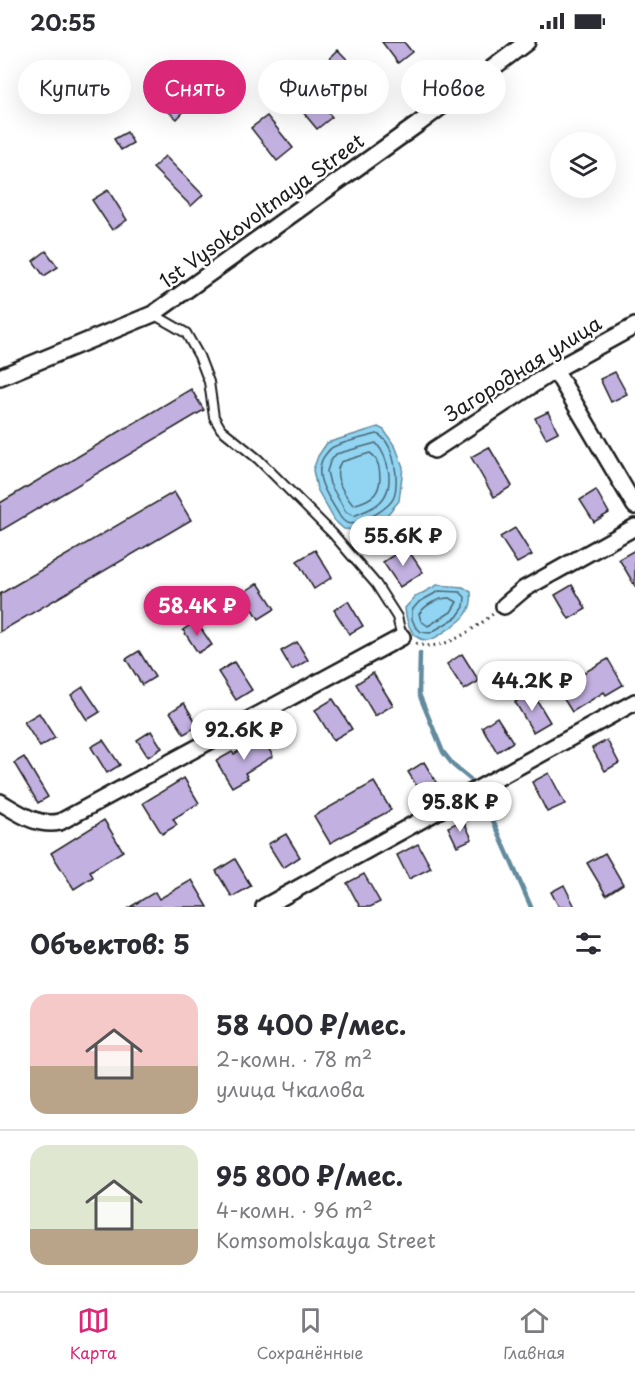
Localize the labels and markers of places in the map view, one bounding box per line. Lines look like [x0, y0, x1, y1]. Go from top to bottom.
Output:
pin: 55.6K ₽ [348, 516, 458, 567]
pin: 58.4K ₽ [142, 586, 252, 637]
pin: 44.2K ₽ [477, 661, 587, 712]
pin: 92.6K ₽ [189, 710, 299, 761]
pin: 95.8K ₽ [405, 782, 515, 833]

